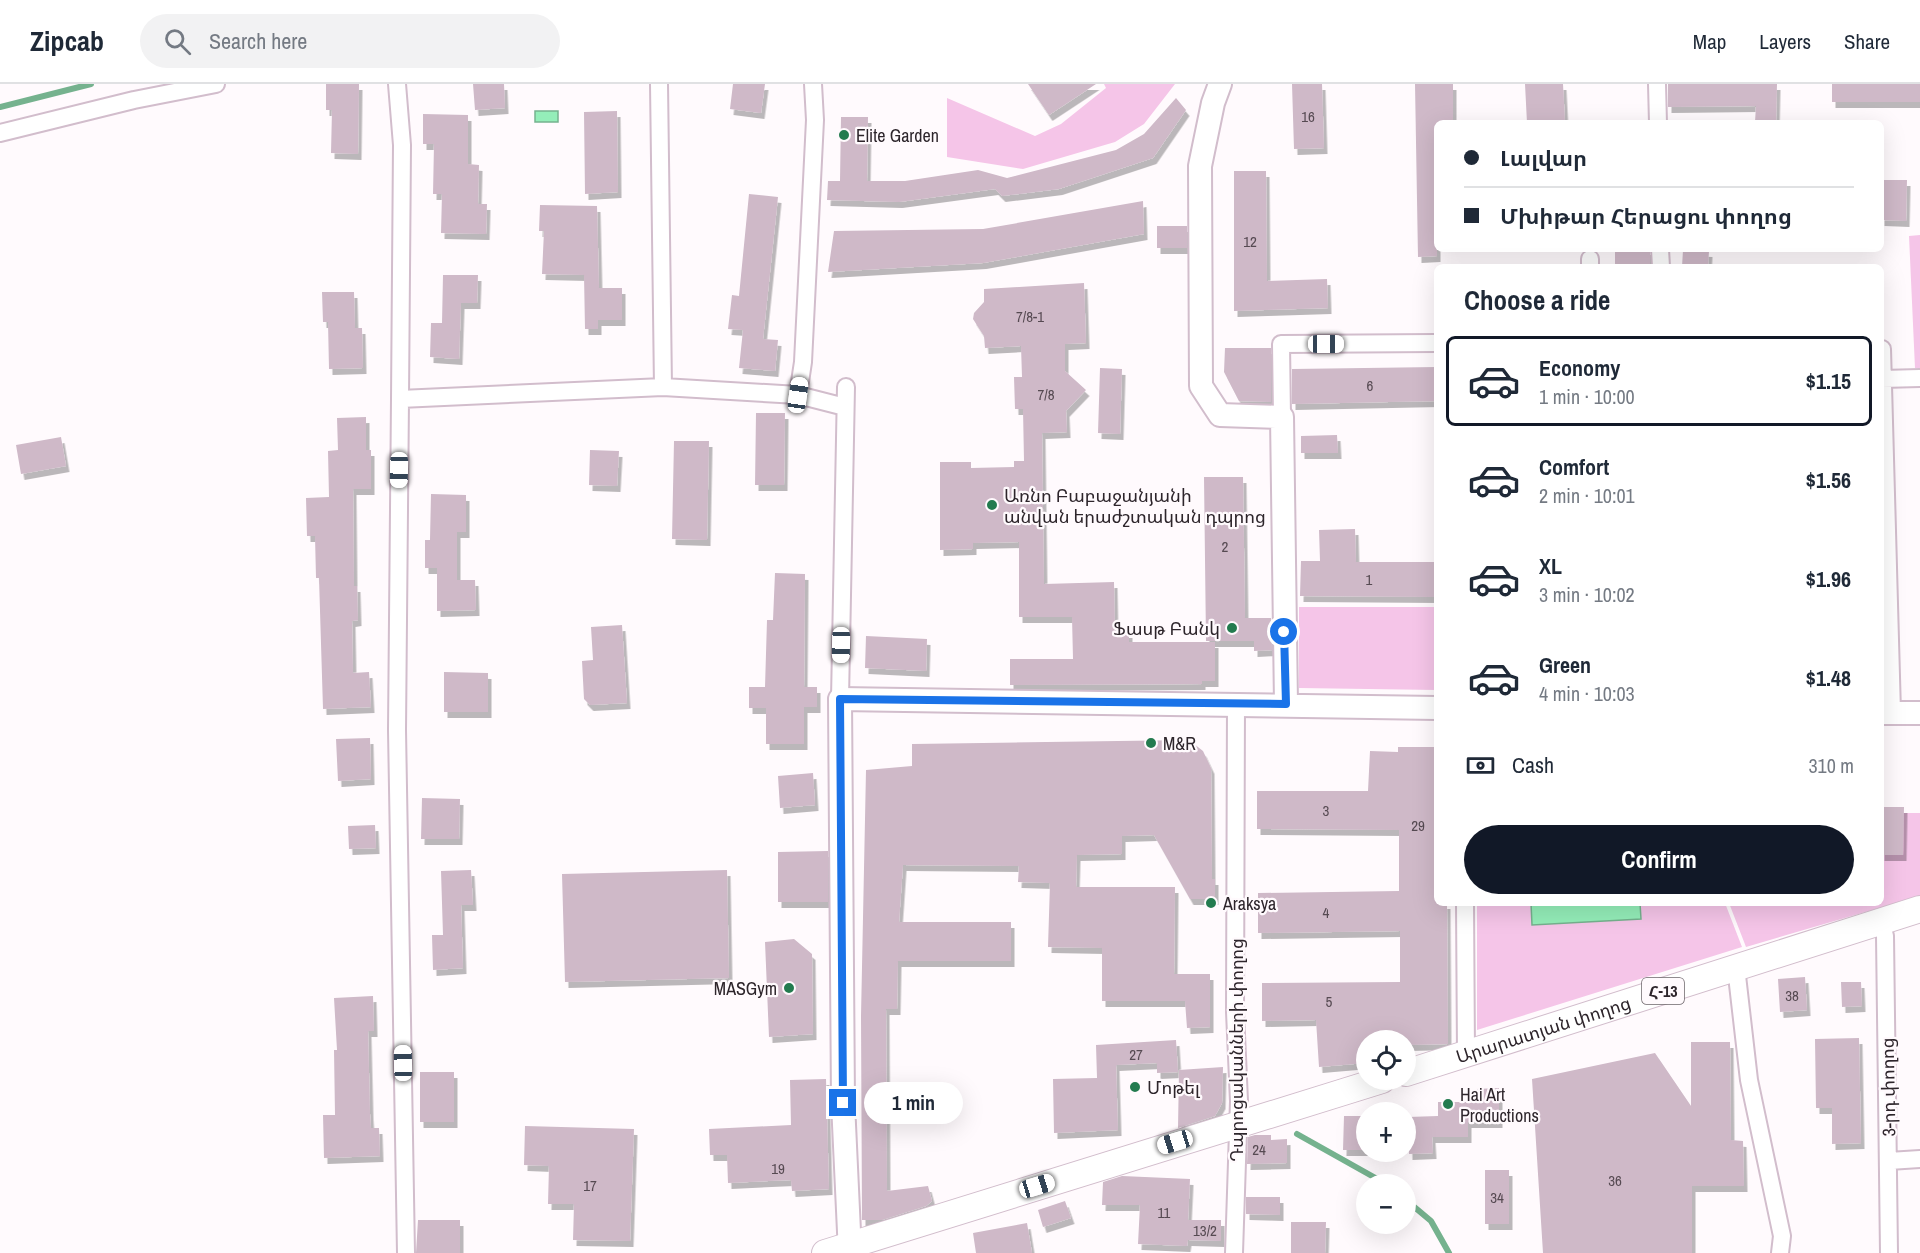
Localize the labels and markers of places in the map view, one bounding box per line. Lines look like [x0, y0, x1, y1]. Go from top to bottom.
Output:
place label: Elite Garden [856, 123, 939, 148]
marker: Elite Garden [837, 128, 851, 142]
place label: Առնո Բաբաջանյանի անվան երաժշտական դպրոց [1004, 483, 1266, 529]
marker: Առնո Բաբաջանյանի անվան երաժշտական դպրոց [985, 498, 999, 512]
place label: Ֆասթ Բանկ [1113, 616, 1220, 641]
marker: Ֆասթ Բանկ [1225, 621, 1239, 635]
place label: M&R [1163, 731, 1196, 756]
marker: M&R [1144, 736, 1158, 750]
place label: Araksya [1222, 891, 1276, 916]
marker: Araksya [1204, 896, 1218, 910]
place label: MASGym [714, 976, 777, 1001]
marker: MASGym [782, 981, 796, 995]
place label: Մոթել [1147, 1075, 1201, 1100]
marker: Մոթել [1128, 1080, 1142, 1094]
place label: Hai Art Productions [1460, 1082, 1539, 1128]
marker: Hai Art Productions [1441, 1097, 1455, 1111]

